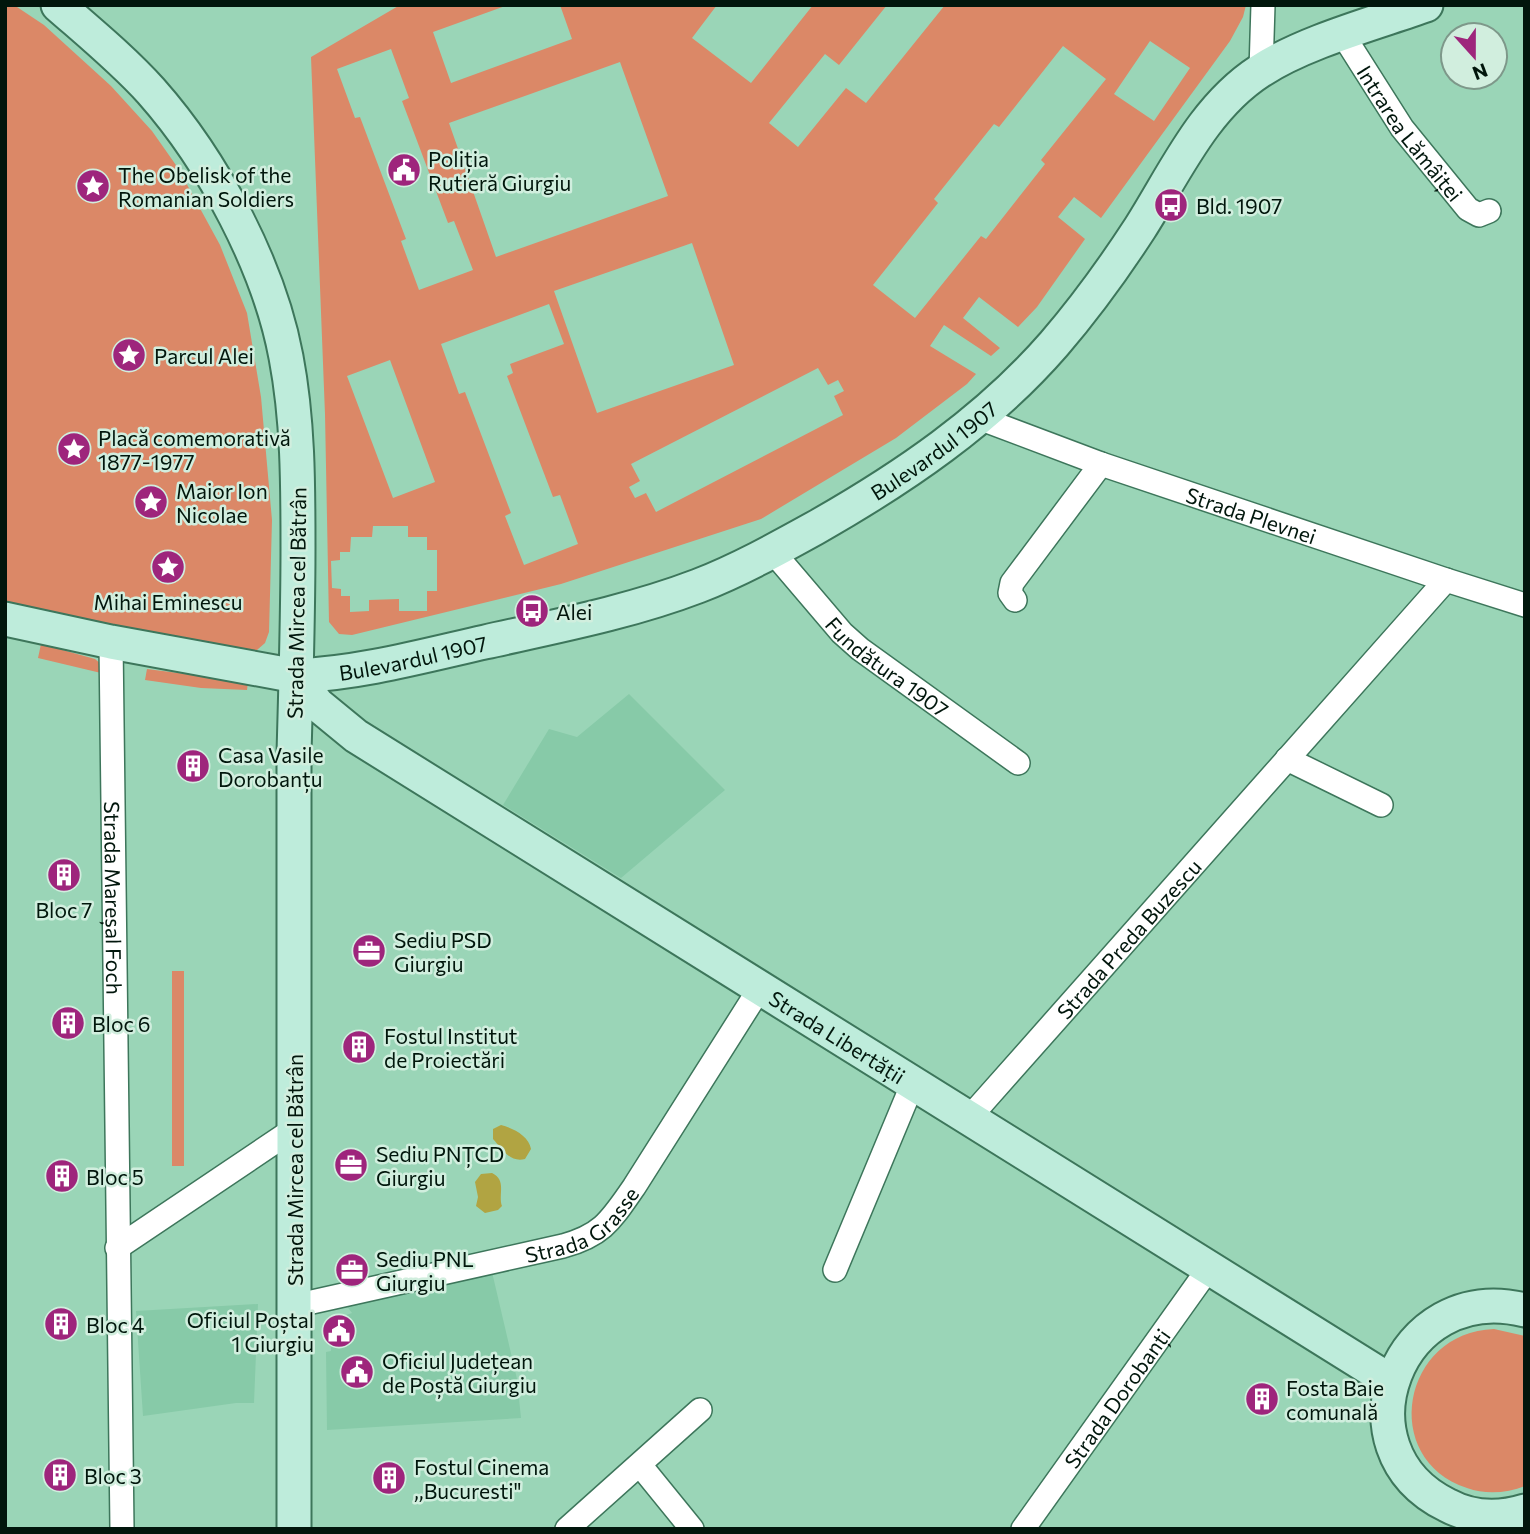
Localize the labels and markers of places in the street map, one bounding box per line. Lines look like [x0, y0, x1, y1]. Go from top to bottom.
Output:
place label: Poliția Rutieră Giurgiu [428, 146, 571, 195]
public building icon: Poliția Rutieră Giurgiu [385, 151, 423, 189]
place label: The Obelisk of the Romanian Soldiers [118, 162, 294, 211]
place icon: The Obelisk of the Romanian Soldiers [74, 167, 112, 205]
bus stop icon: Bld. 1907 [1152, 186, 1190, 224]
place label: Bld. 1907 [1196, 193, 1282, 218]
place icon: Parcul Alei [110, 336, 148, 374]
place label: Parcul Alei [154, 343, 254, 368]
place label: Placă comemorativă 1877-1977 [98, 425, 291, 474]
place icon: Placă comemorativă 1877-1977 [55, 430, 93, 468]
place label: Maior Ion Nicolae [176, 478, 268, 527]
place icon: Maior Ion Nicolae [132, 483, 170, 521]
place icon: Mihai Eminescu [149, 548, 187, 586]
place label: Mihai Eminescu [94, 589, 242, 614]
bus stop icon: Alei [513, 592, 551, 630]
place label: Alei [556, 599, 592, 624]
place label: Casa Vasile Dorobanțu [218, 742, 324, 793]
building icon: Casa Vasile Dorobanțu [174, 747, 212, 785]
building icon: Bloc 7 [45, 856, 83, 894]
place label: Bloc 7 [36, 897, 92, 922]
place label: Sediu PSD Giurgiu [394, 927, 492, 976]
office icon: Sediu PSD Giurgiu [350, 932, 388, 970]
building icon: Bloc 6 [49, 1004, 87, 1042]
place label: Bloc 6 [92, 1011, 151, 1036]
place label: Fostul Institut de Proiectări [384, 1023, 517, 1072]
building icon: Fostul Institut de Proiectări [340, 1028, 378, 1066]
place label: Sediu PNȚCD Giurgiu [376, 1141, 504, 1190]
office icon: Sediu PNȚCD Giurgiu [332, 1146, 370, 1184]
building icon: Bloc 5 [43, 1157, 81, 1195]
place label: Bloc 5 [86, 1164, 144, 1189]
place label: Sediu PNL Giurgiu [376, 1246, 474, 1295]
office icon: Sediu PNL Giurgiu [333, 1251, 371, 1289]
building icon: Bloc 4 [42, 1305, 80, 1343]
place label: Oficiul Poștal 1 Giurgiu [187, 1307, 314, 1356]
place label: Bloc 4 [86, 1312, 145, 1337]
public building icon: Oficiul Poștal 1 Giurgiu [320, 1312, 358, 1350]
place label: Oficiul Județean de Poștă Giurgiu [382, 1348, 537, 1399]
public building icon: Oficiul Județean de Poștă Giurgiu [338, 1353, 376, 1391]
place label: Fosta Baie comunală [1286, 1375, 1384, 1424]
building icon: Fosta Baie comunală [1243, 1380, 1281, 1418]
place label: Fostul Cinema ,,Bucuresti" [414, 1454, 549, 1503]
building icon: Bloc 3 [41, 1456, 79, 1494]
building icon: Fostul Cinema ,,Bucuresti" [370, 1459, 408, 1497]
place label: Bloc 3 [84, 1463, 142, 1488]

